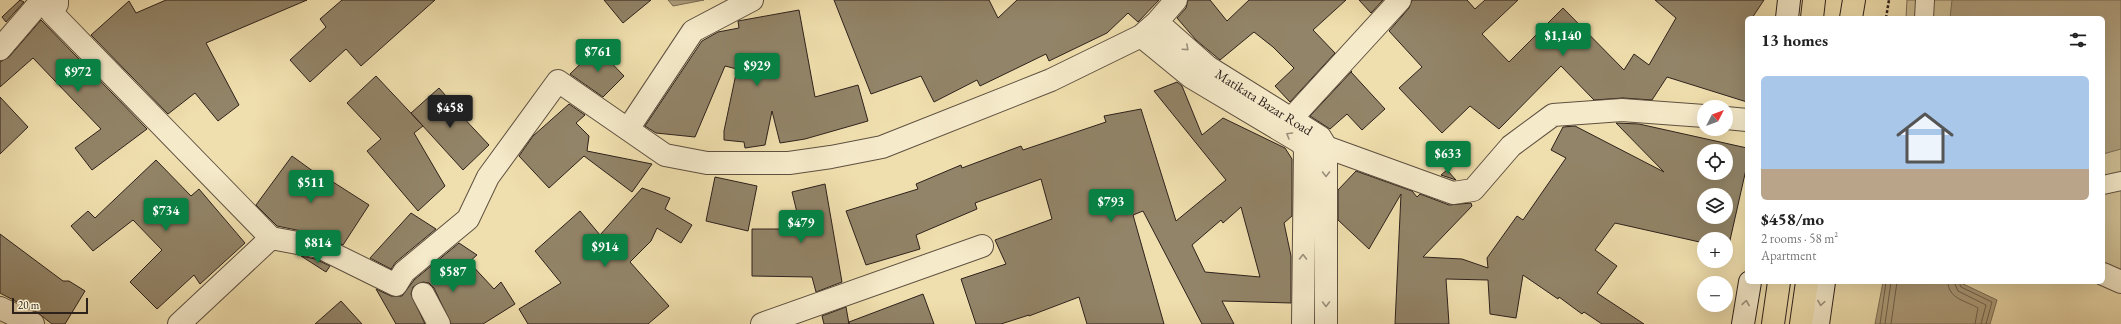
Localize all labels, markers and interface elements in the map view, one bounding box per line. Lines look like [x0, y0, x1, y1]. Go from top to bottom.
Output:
pin: $1,140 [1530, 23, 1596, 57]
text: $1,140 [1545, 27, 1581, 44]
text: 13 homes [1761, 29, 1828, 51]
icon: filters [2067, 29, 2089, 51]
pin: $761 [574, 39, 622, 73]
text: $761 [585, 43, 611, 60]
one-way arrow [1181, 43, 1189, 51]
pin: $929 [733, 53, 781, 87]
text: $929 [744, 57, 770, 74]
pin: $972 [54, 59, 102, 93]
text: $972 [65, 63, 91, 80]
street label: Matikata Bazar Road [1212, 65, 1317, 140]
pin: $458 [426, 95, 474, 129]
text: $458 [437, 99, 463, 116]
north arrow [1697, 100, 1733, 136]
map controls [1697, 100, 1733, 312]
icon: home [1889, 102, 1961, 174]
one-way arrow [1286, 133, 1293, 140]
pin: $633 [1424, 141, 1472, 175]
button: locate [1697, 144, 1733, 180]
text: $633 [1435, 145, 1461, 162]
pin: $511 [287, 170, 335, 204]
one-way arrow [1322, 171, 1330, 177]
text: $511 [298, 174, 324, 191]
button: layers [1697, 188, 1733, 224]
pin: $793 [1087, 189, 1135, 223]
text: $793 [1098, 193, 1124, 210]
pin: $734 [142, 198, 190, 232]
text: $734 [153, 202, 179, 219]
text: $458/mo [1761, 208, 1824, 230]
pin: $479 [777, 210, 825, 244]
text: $479 [788, 214, 814, 231]
pin: $814 [294, 230, 342, 264]
text: 2 rooms · 58 m² [1761, 230, 1838, 247]
button: + [1697, 232, 1733, 268]
text: $814 [305, 234, 331, 251]
pin: $914 [581, 234, 629, 268]
text: $914 [592, 238, 618, 255]
text: Apartment [1761, 247, 1816, 264]
one-way arrow [1299, 254, 1308, 260]
pin: $587 [429, 259, 477, 293]
text: $587 [440, 263, 466, 280]
button: − [1697, 276, 1733, 312]
scale bar [12, 296, 88, 315]
text: 20 m [18, 298, 39, 312]
one-way arrow [1741, 300, 1750, 306]
one-way arrow [1817, 300, 1826, 306]
one-way arrow [1322, 301, 1330, 307]

